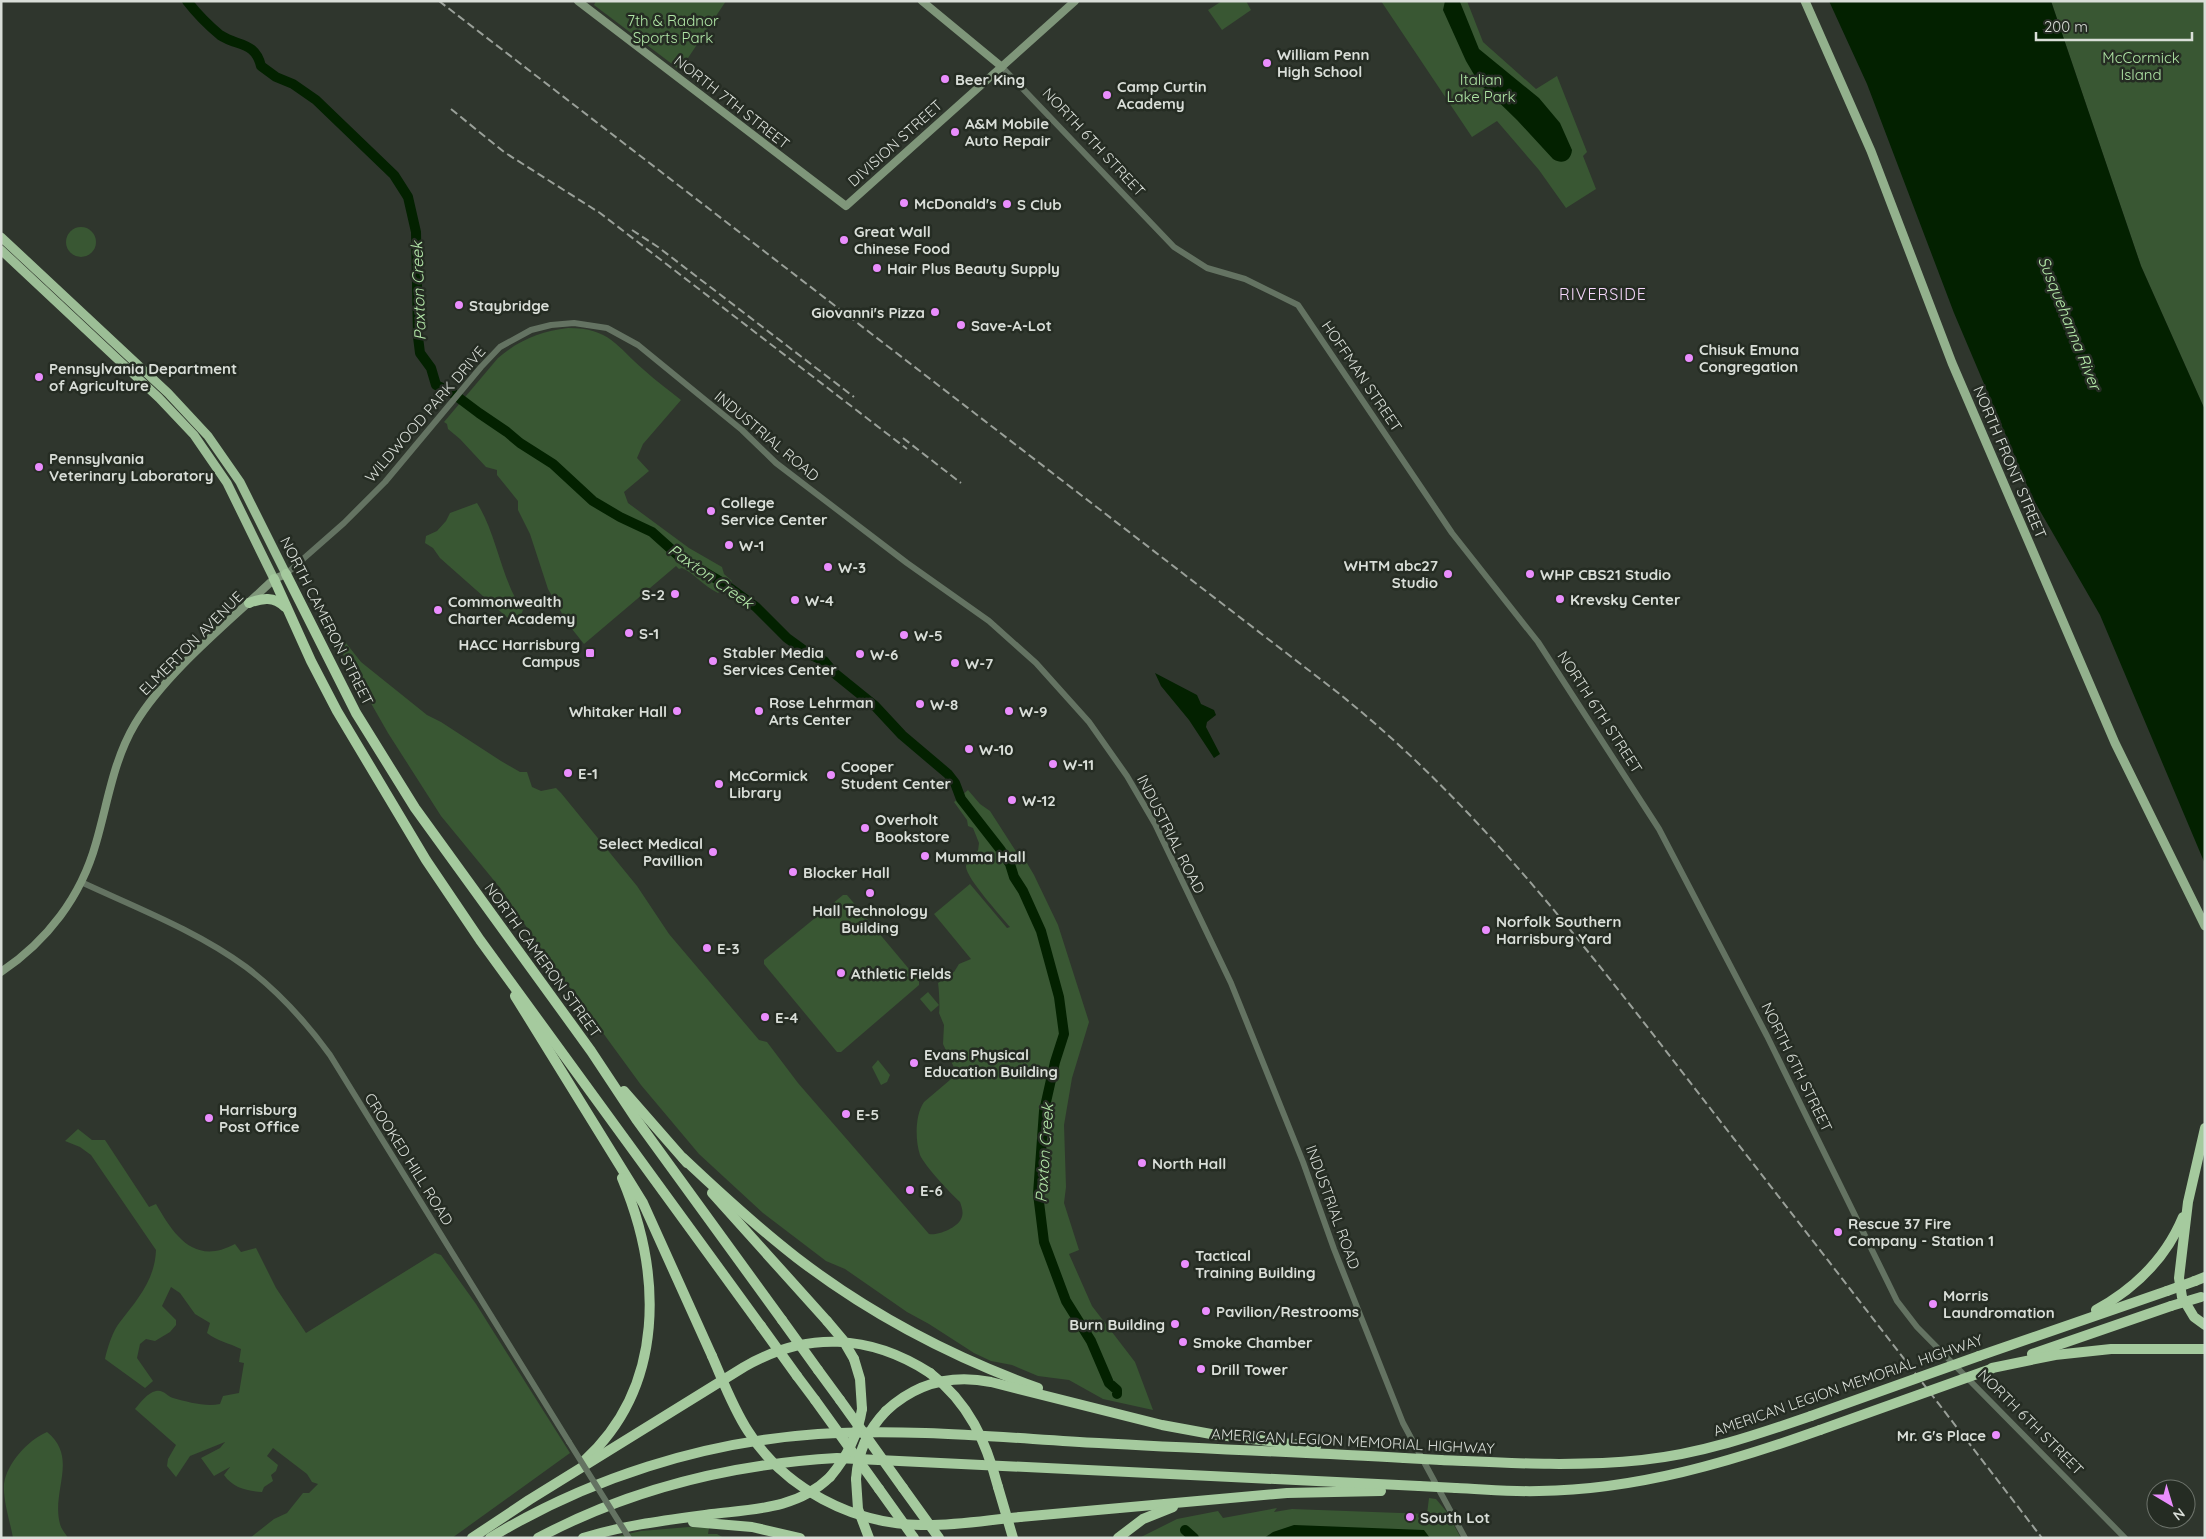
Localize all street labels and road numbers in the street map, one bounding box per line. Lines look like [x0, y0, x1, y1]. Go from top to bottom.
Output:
street label: NORTH 7TH STREET [670, 51, 794, 153]
street label: NORTH 6TH STREET [1039, 84, 1149, 200]
street label: DIVISION STREET [844, 96, 946, 190]
street label: HOFFMAN STREET [1318, 317, 1406, 435]
street label: WILDWOOD PARK DRIVE [361, 342, 489, 486]
street label: NORTH FRONT STREET [1969, 383, 2051, 541]
street label: INDUSTRIAL ROAD [711, 387, 823, 485]
street label: NORTH CAMERON STREET [276, 534, 378, 708]
street label: ELMERTON AVENUE [135, 587, 247, 699]
street label: NORTH 6TH STREET [1553, 647, 1647, 777]
street label: INDUSTRIAL ROAD [1133, 771, 1209, 897]
street label: NORTH CAMERON STREET [480, 879, 606, 1041]
street label: NORTH 6TH STREET [1757, 999, 1837, 1135]
street label: CROOKED HILL ROAD [361, 1089, 458, 1229]
street label: INDUSTRIAL ROAD [1302, 1142, 1364, 1272]
street label: AMERICAN LEGION MEMORIAL HIGHWAY [1711, 1330, 1986, 1440]
street label: NORTH 6TH STREET [1974, 1365, 2088, 1479]
street label: AMERICAN LEGION MEMORIAL HIGHWAY [1211, 1424, 1496, 1458]

